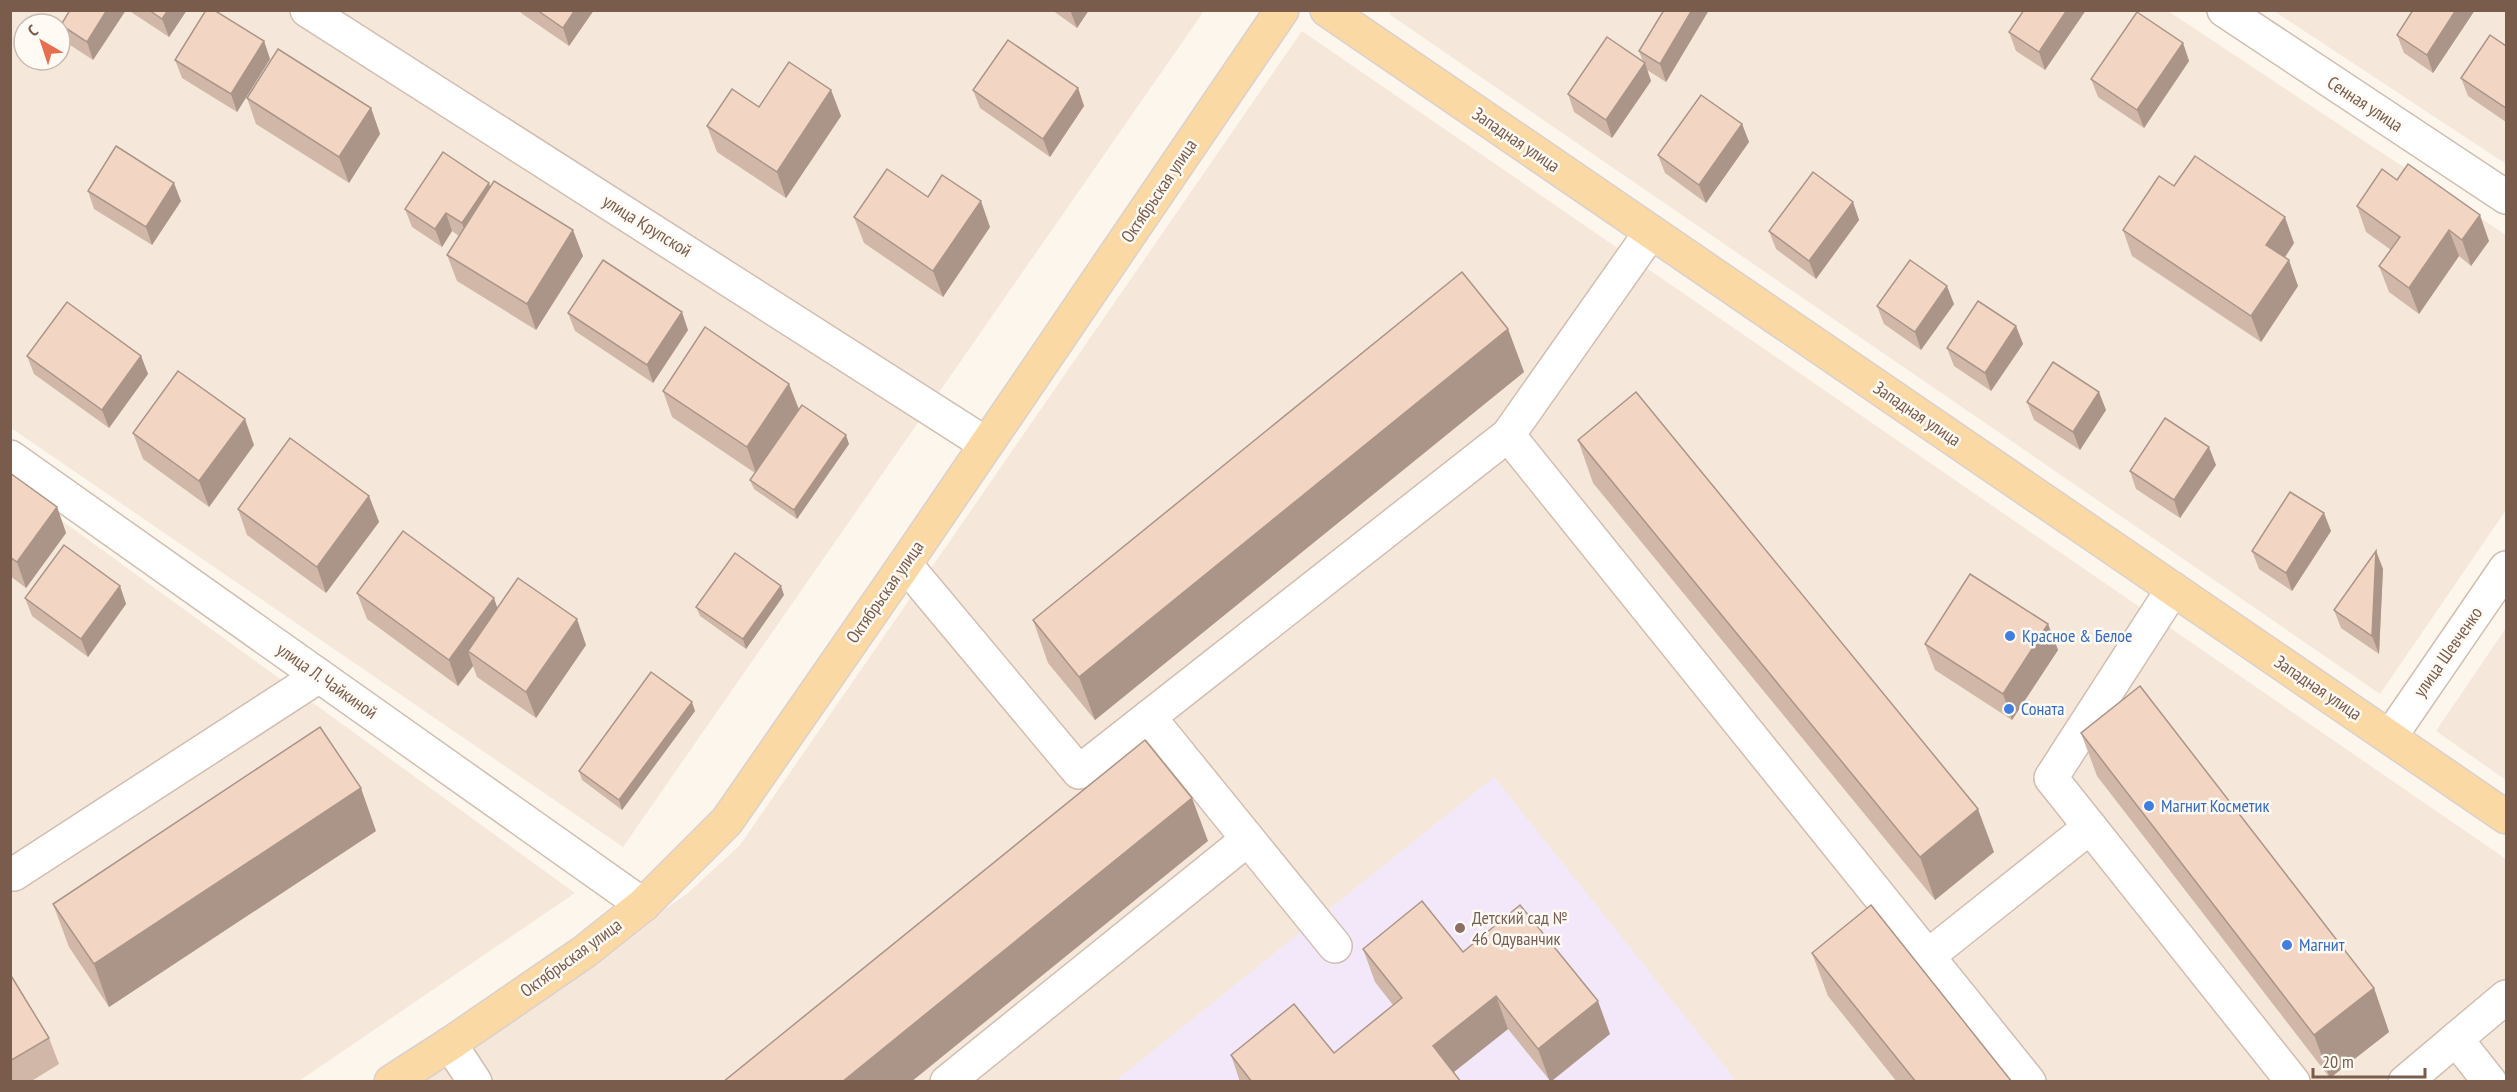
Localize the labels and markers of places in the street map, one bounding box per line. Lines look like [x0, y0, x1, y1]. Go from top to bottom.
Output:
place label: Красное & Белое [2022, 624, 2132, 647]
marker: Красное & Белое [2003, 629, 2017, 643]
place label: Соната [2021, 697, 2065, 720]
marker: Соната [2002, 702, 2016, 716]
place label: Магнит Косметик [2161, 794, 2270, 817]
marker: Магнит Косметик [2142, 799, 2156, 813]
place label: Детский сад № 46 Одуванчик [1472, 906, 1568, 950]
marker: Детский сад № 46 Одуванчик [1453, 921, 1467, 935]
place label: Магнит [2299, 933, 2345, 956]
marker: Магнит [2280, 938, 2294, 952]

